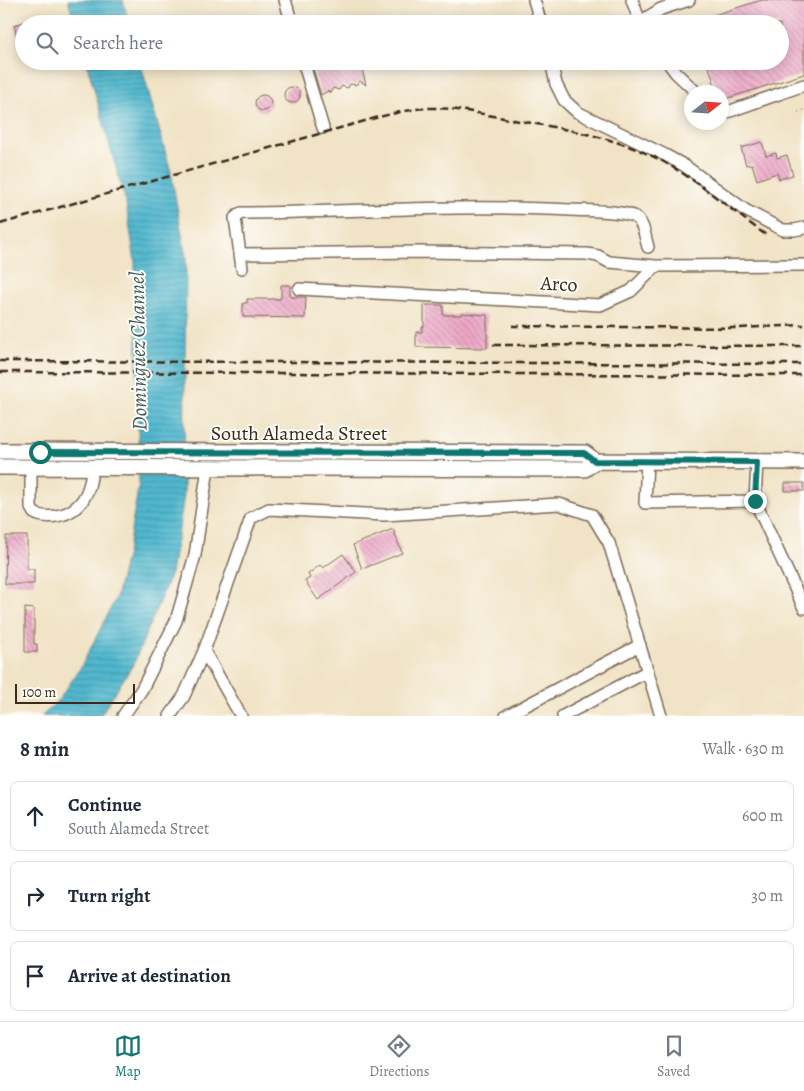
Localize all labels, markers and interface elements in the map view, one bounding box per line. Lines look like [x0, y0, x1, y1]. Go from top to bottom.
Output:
search box [15, 15, 789, 70]
icon: search [33, 29, 61, 57]
text: Search here [73, 30, 163, 56]
north arrow [684, 85, 729, 130]
water label: Dominguez Channel [123, 270, 153, 431]
street label: Arco [539, 270, 578, 298]
street label: South Alameda Street [211, 420, 388, 447]
route start [29, 441, 52, 464]
route end [744, 490, 767, 513]
scale bar [15, 681, 135, 704]
text: 100 m [22, 683, 56, 702]
text: 8 min [20, 735, 69, 763]
text: Walk · 630 m [702, 738, 784, 760]
text: Continue [68, 792, 142, 818]
icon: ahead [21, 802, 49, 830]
text: 600 m [742, 805, 783, 827]
text: South Alameda Street [68, 818, 209, 840]
icon: right [21, 882, 49, 910]
text: Turn right [68, 883, 150, 909]
text: 30 m [751, 885, 783, 907]
icon: arrive [21, 962, 49, 990]
text: Arrive at destination [68, 963, 231, 989]
tab: Map [114, 1032, 142, 1081]
tab: Directions [369, 1032, 429, 1081]
tab: Saved [657, 1032, 690, 1081]

